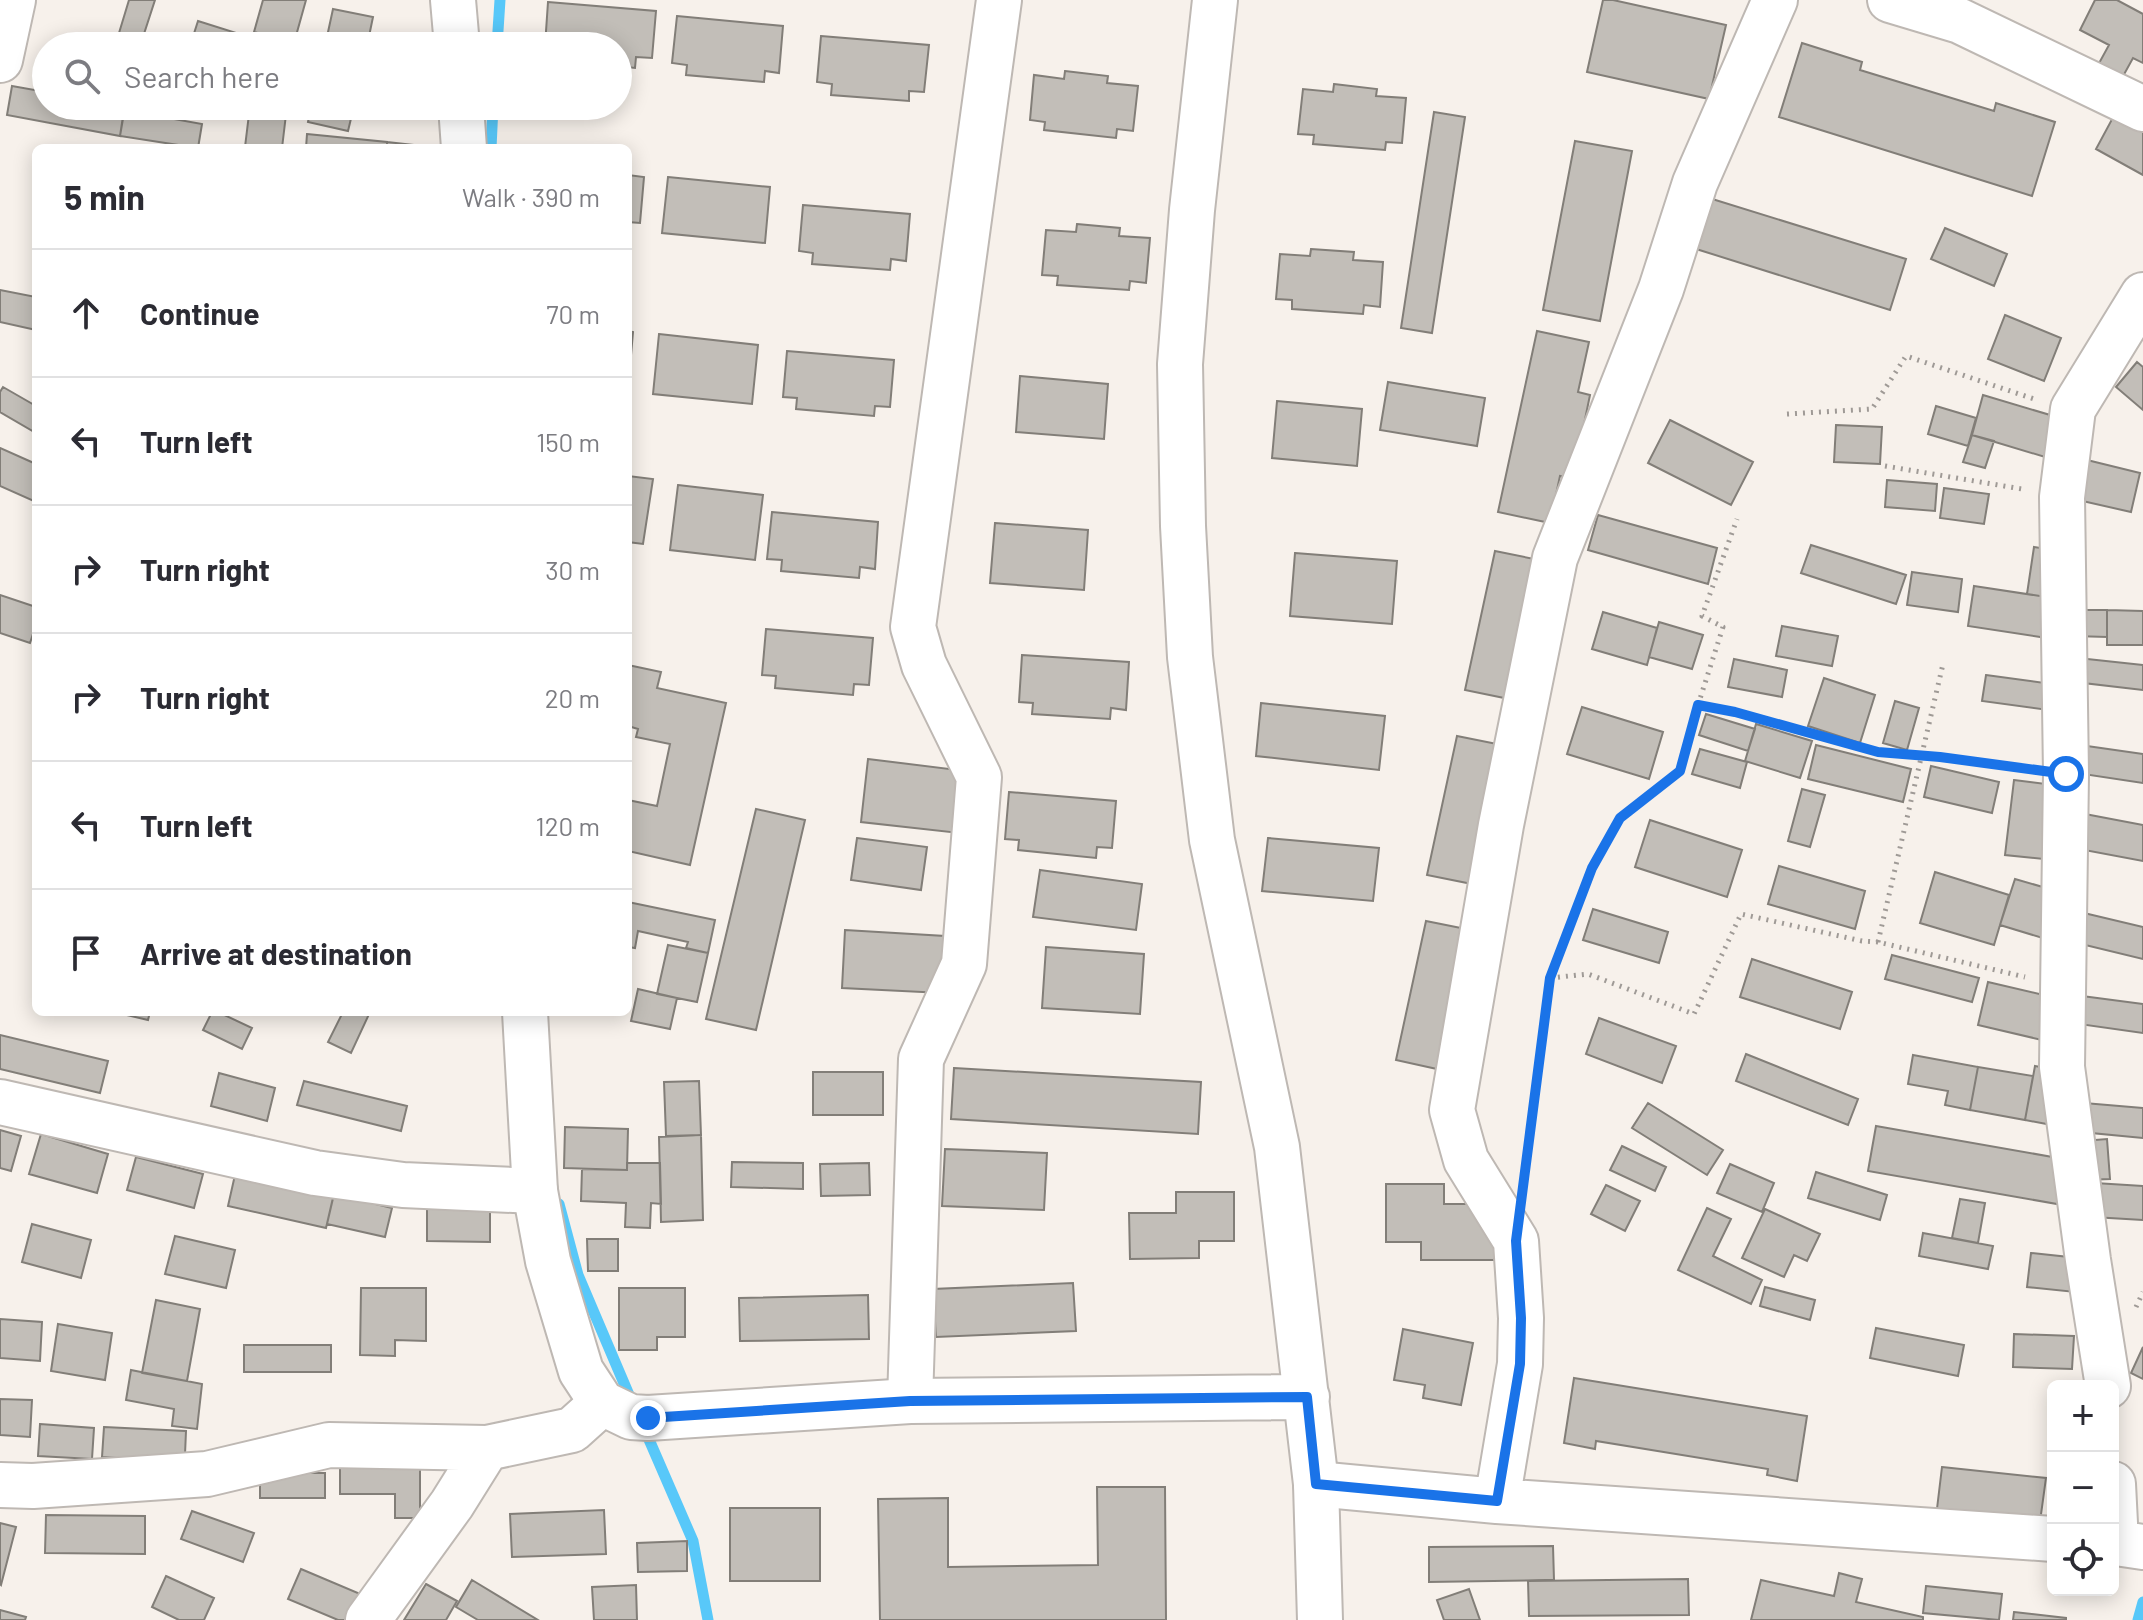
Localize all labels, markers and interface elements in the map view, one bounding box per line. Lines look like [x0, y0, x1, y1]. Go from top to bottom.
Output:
search box [32, 32, 632, 120]
icon: search [60, 54, 104, 98]
text: Search here [124, 58, 280, 94]
text: 5 min [64, 176, 145, 217]
text: Walk · 390 m [462, 181, 600, 212]
icon: ahead [64, 291, 108, 335]
text: Continue [140, 295, 260, 331]
text: 70 m [546, 298, 600, 329]
icon: left [64, 419, 108, 463]
text: Turn left [140, 423, 253, 459]
text: 150 m [536, 426, 600, 457]
icon: right [64, 547, 108, 591]
text: Turn right [140, 551, 270, 587]
text: 30 m [545, 554, 600, 585]
icon: right [64, 675, 108, 719]
text: Turn right [140, 679, 270, 715]
text: 20 m [545, 682, 600, 713]
route start [2048, 756, 2084, 792]
icon: left [64, 803, 108, 847]
text: Turn left [140, 807, 253, 843]
text: 120 m [536, 810, 600, 841]
icon: arrive [64, 931, 108, 975]
text: Arrive at destination [140, 935, 412, 971]
map controls [2047, 1380, 2119, 1596]
button: + [2047, 1380, 2119, 1452]
route end [630, 1400, 666, 1436]
button: − [2047, 1452, 2119, 1524]
button: locate [2047, 1524, 2119, 1596]

